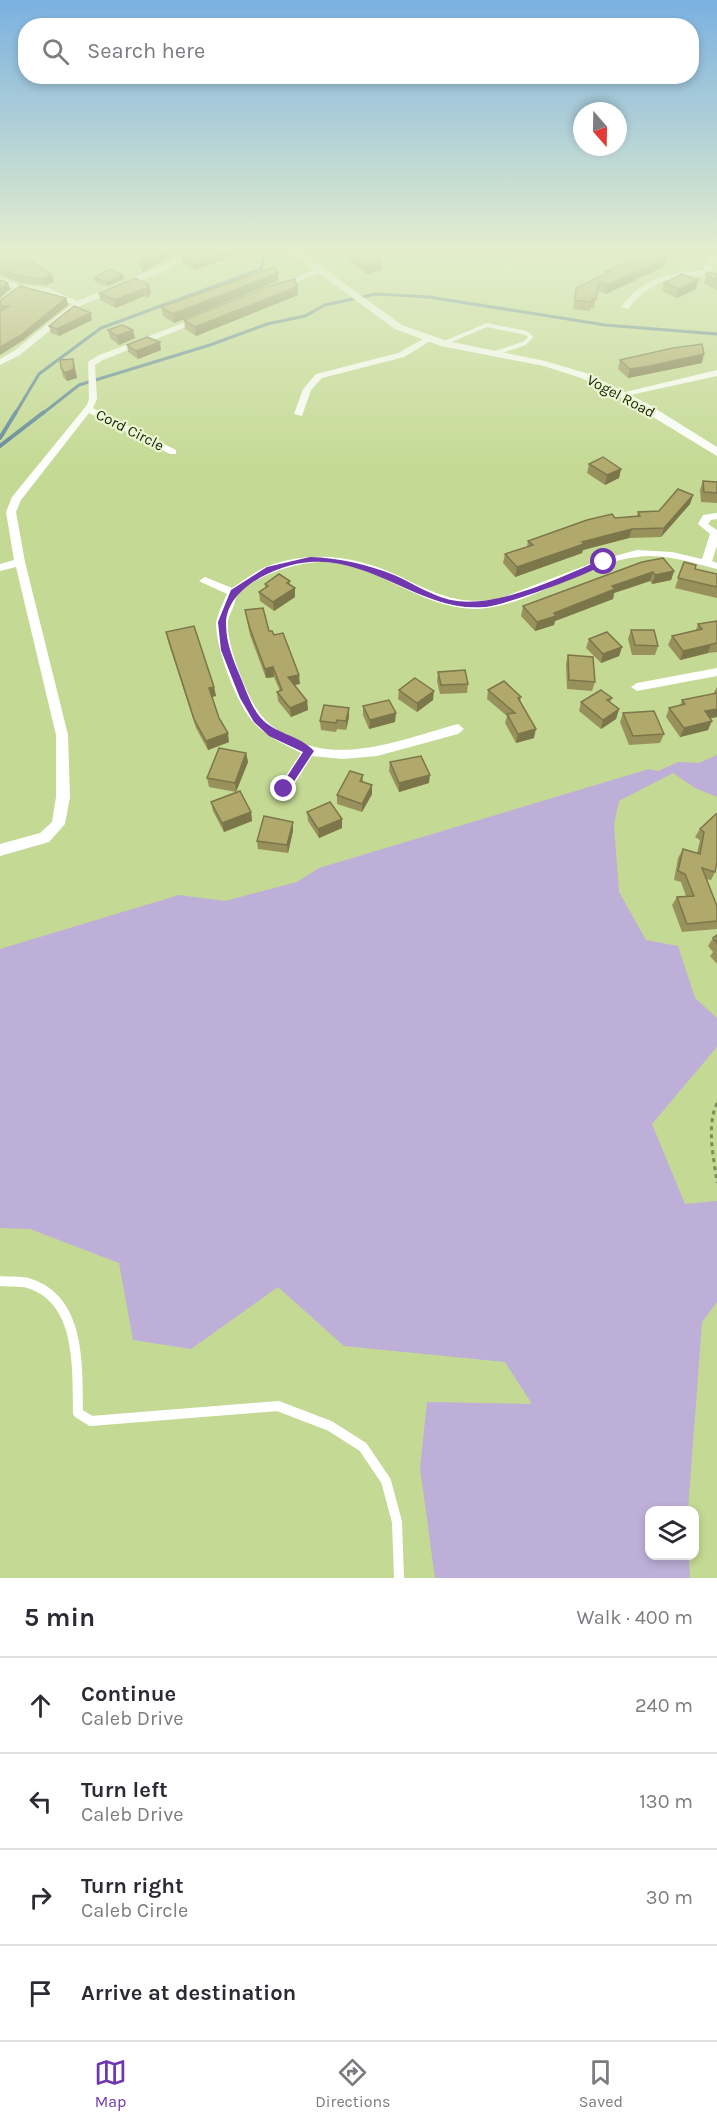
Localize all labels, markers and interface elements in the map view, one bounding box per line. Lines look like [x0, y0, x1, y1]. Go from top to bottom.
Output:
search box [18, 18, 699, 84]
icon: search [39, 35, 72, 68]
text: Search here [87, 38, 205, 64]
north arrow [573, 102, 627, 156]
street label: Vogel Road [584, 371, 658, 421]
street label: Cord Circle [93, 405, 167, 455]
route start [590, 548, 616, 574]
route end [270, 775, 296, 801]
map controls [645, 1506, 699, 1560]
button: layers [645, 1506, 699, 1560]
text: 5 min [24, 1602, 95, 1633]
text: Walk · 400 m [576, 1606, 693, 1629]
text: Continue [81, 1681, 176, 1707]
icon: ahead [24, 1689, 57, 1722]
text: 240 m [635, 1694, 693, 1717]
text: Caleb Drive [81, 1707, 183, 1730]
text: Turn left [81, 1777, 168, 1803]
icon: left [24, 1785, 57, 1818]
text: 130 m [639, 1790, 693, 1813]
text: Caleb Drive [81, 1803, 183, 1826]
text: Turn right [81, 1873, 184, 1899]
icon: right [24, 1881, 57, 1914]
text: 30 m [646, 1886, 693, 1909]
text: Caleb Circle [81, 1899, 188, 1922]
icon: arrive [24, 1977, 57, 2010]
text: Arrive at destination [81, 1980, 296, 2006]
tab: Map [94, 2056, 127, 2111]
tab: Directions [315, 2056, 390, 2111]
tab: Saved [579, 2056, 623, 2111]

